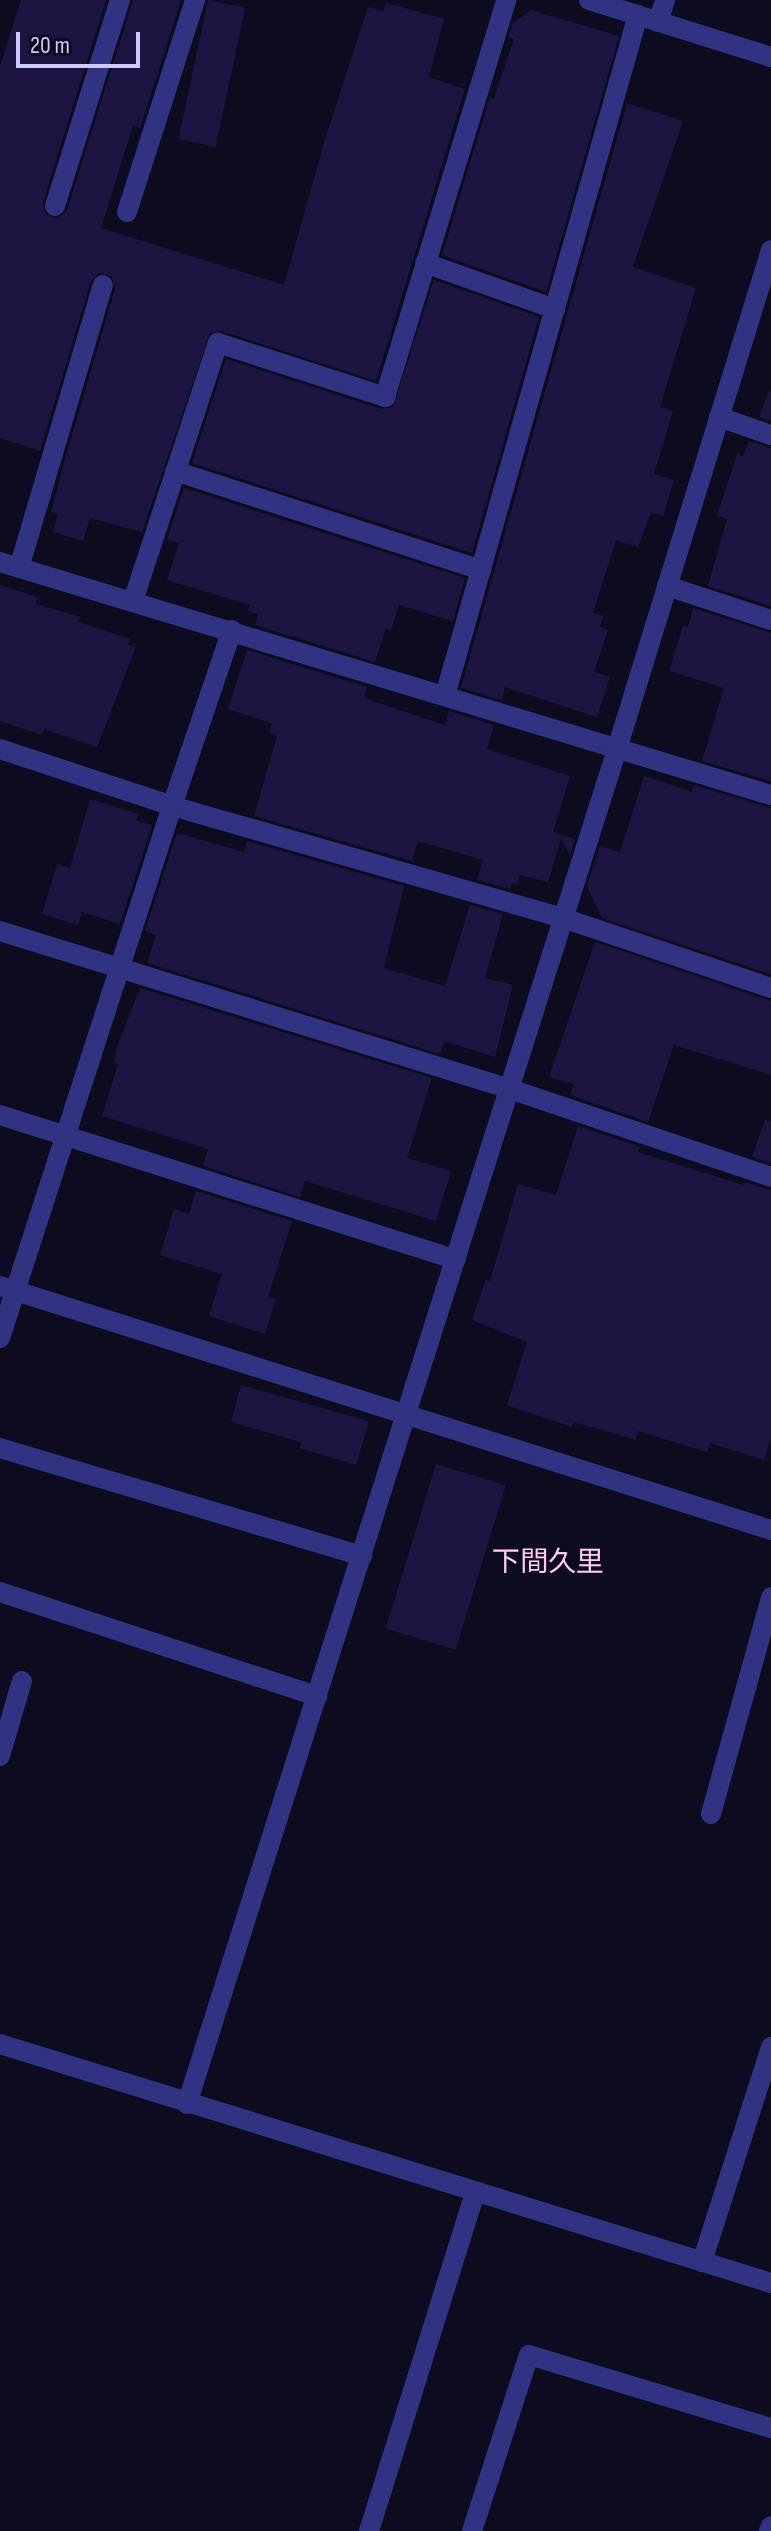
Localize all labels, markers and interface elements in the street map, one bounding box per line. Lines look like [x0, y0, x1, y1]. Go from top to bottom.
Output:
scale bar [20, 16, 144, 66]
text: 20 m [30, 31, 70, 60]
district label: 下間久里 [492, 1546, 604, 1580]

